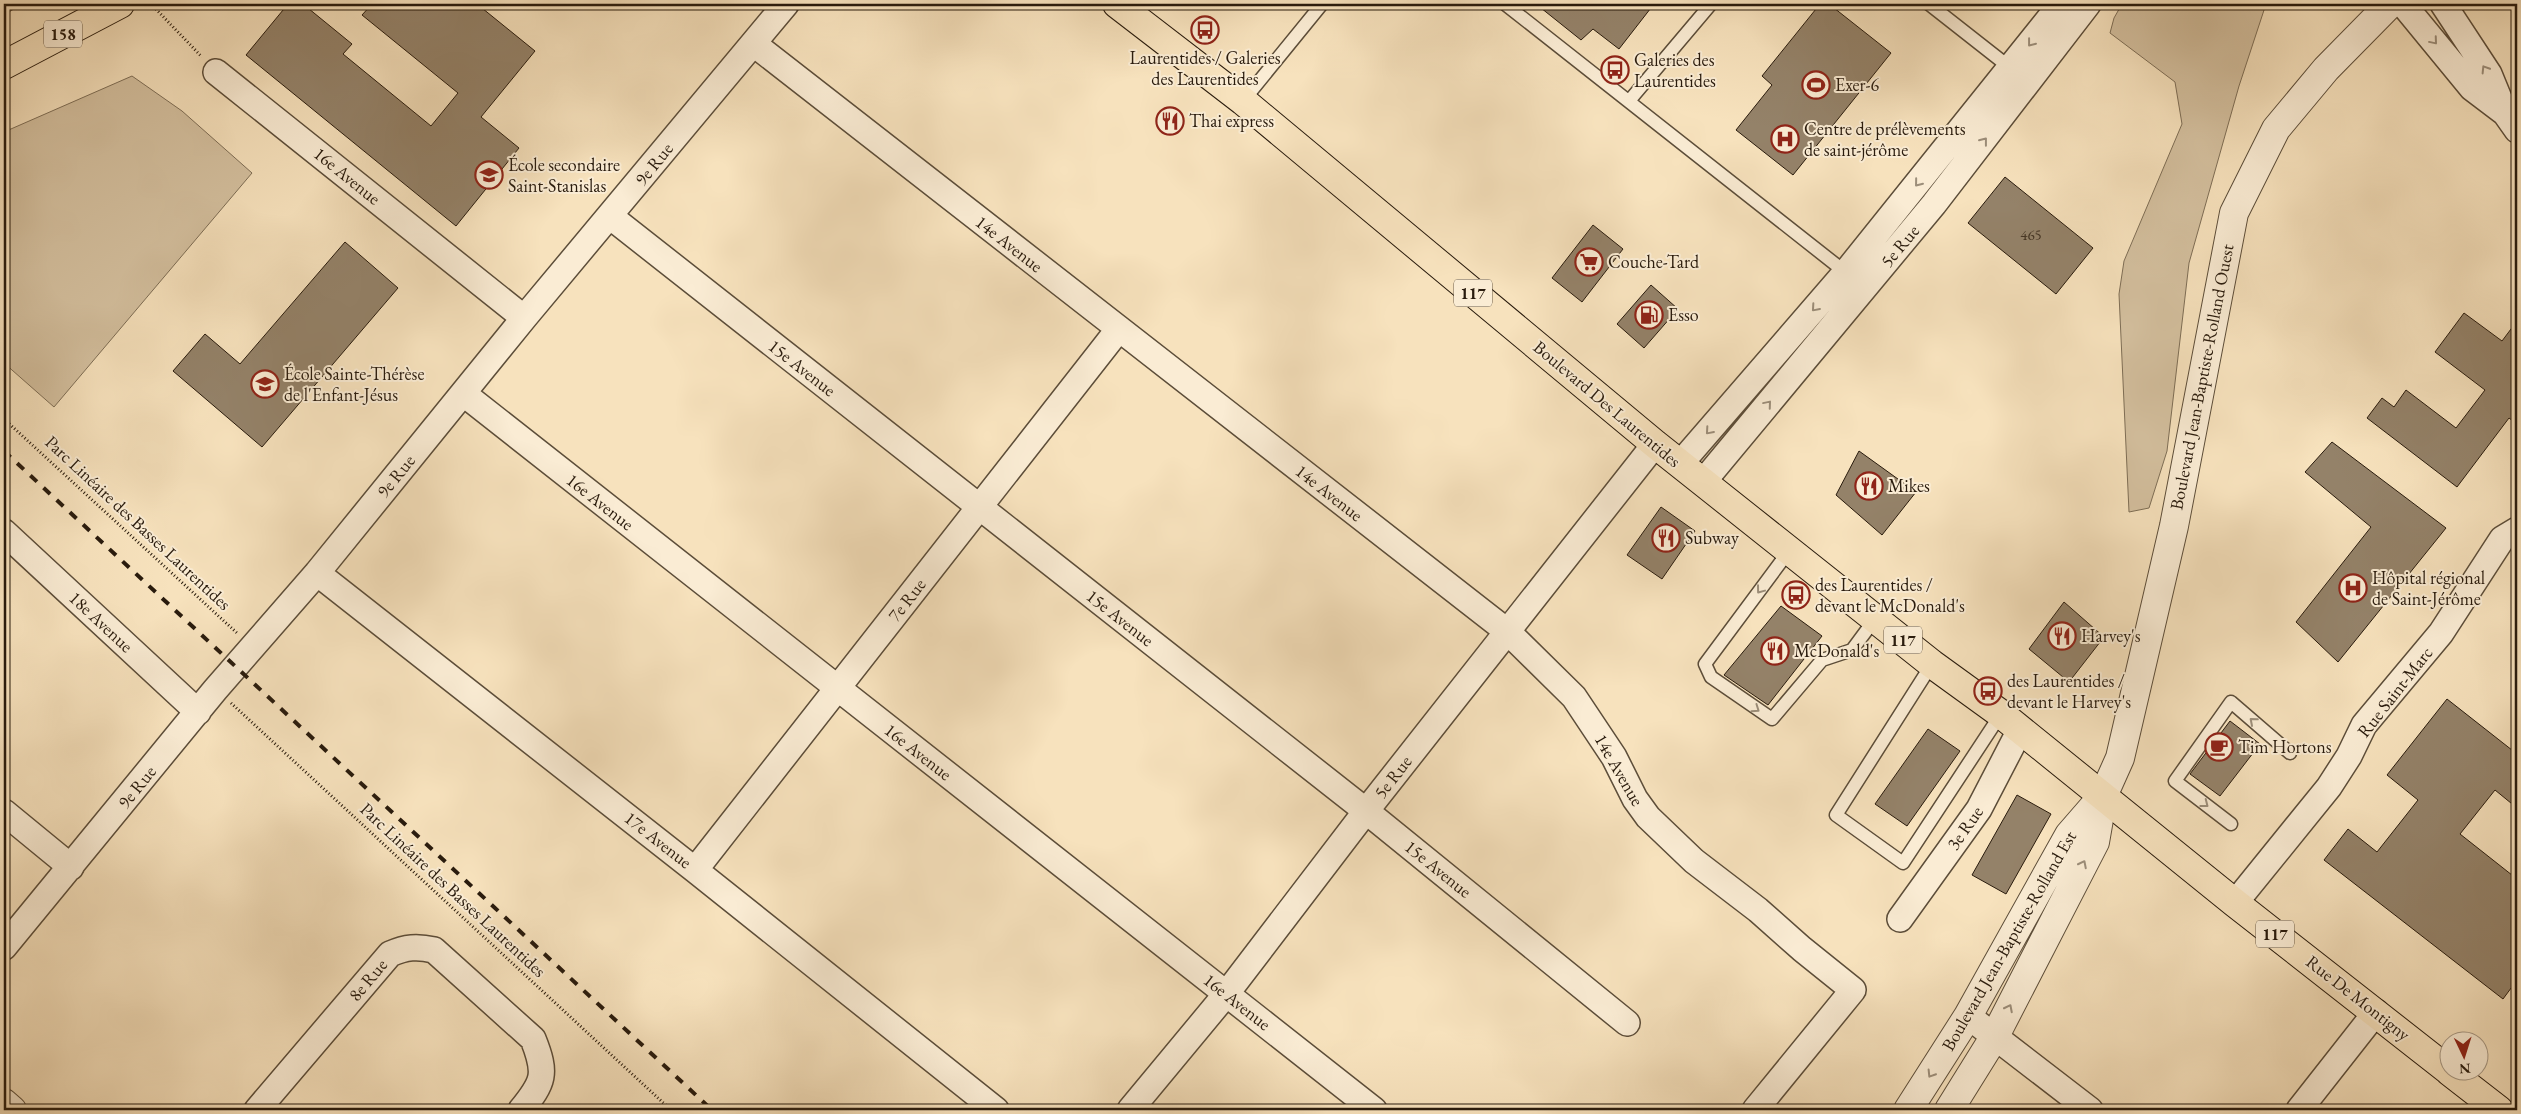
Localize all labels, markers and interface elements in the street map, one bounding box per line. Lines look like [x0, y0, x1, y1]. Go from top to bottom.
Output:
bus stop icon: Laurentides / Galeries des Laurentides [1190, 15, 1220, 45]
road number: 158 [44, 20, 82, 48]
one-way arrow [2428, 36, 2437, 45]
one-way arrow [2028, 37, 2037, 46]
place label: Laurentides / Galeries des Laurentides [1129, 46, 1281, 90]
place label: Galeries des Laurentides [1634, 48, 1716, 92]
bus stop icon: Galeries des Laurentides [1600, 55, 1630, 85]
one-way arrow [2482, 65, 2492, 74]
sports icon: Exer-6 [1801, 70, 1831, 100]
place label: Exer-6 [1835, 73, 1879, 96]
restaurant icon: Thai express [1155, 106, 1185, 136]
place label: Thai express [1189, 109, 1274, 132]
place label: Centre de prélèvements de saint-jérôme [1804, 117, 1966, 161]
hospital icon: Centre de prélèvements de saint-jérôme [1770, 124, 1800, 154]
street label: 9e Rue [629, 138, 678, 190]
one-way arrow [1978, 138, 1986, 147]
street label: 16e Avenue [309, 142, 385, 210]
place label: École secondaire Saint-Stanislas [508, 153, 620, 197]
school or university icon: École secondaire Saint-Stanislas [474, 160, 504, 190]
one-way arrow [1915, 177, 1924, 186]
street label: 14e Avenue [971, 210, 1048, 277]
street label: 5e Rue [1875, 220, 1924, 272]
house number: 465 [2020, 225, 2042, 244]
street label: Boulevard Jean-Baptiste-Rolland Ouest [2164, 242, 2239, 512]
supermarket icon: Couche-Tard [1574, 247, 1604, 277]
place label: Couche-Tard [1608, 250, 1700, 273]
road number: 117 [1454, 280, 1492, 306]
fuel station icon: Esso [1634, 300, 1664, 330]
one-way arrow [1812, 302, 1820, 311]
place label: Esso [1668, 303, 1699, 326]
street label: 15e Avenue [764, 334, 841, 401]
street label: Boulevard Des Laurentides [1529, 335, 1686, 472]
place label: École Sainte-Thérèse de l'Enfant-Jésus [284, 362, 424, 406]
school or university icon: École Sainte-Thérèse de l'Enfant-Jésus [250, 369, 280, 399]
one-way arrow [1762, 401, 1771, 410]
one-way arrow [1706, 425, 1714, 434]
street label: Parc Linéaire des Basses Laurentides [41, 430, 236, 615]
street label: 9e Rue [371, 450, 420, 502]
street label: 14e Avenue [1291, 459, 1368, 526]
street label: 16e Avenue [562, 468, 639, 535]
restaurant icon: Mikes [1854, 471, 1884, 501]
place label: Mikes [1888, 474, 1930, 497]
restaurant icon: Subway [1651, 523, 1681, 553]
place label: Subway [1685, 526, 1739, 549]
place label: Hôpital régional de Saint-Jérôme [2372, 566, 2485, 610]
street label: 7e Rue [883, 573, 931, 626]
place label: des Laurentides / devant le McDonald's [1815, 573, 1965, 617]
hospital icon: Hôpital régional de Saint-Jérôme [2338, 573, 2368, 603]
bus stop icon: des Laurentides / devant le McDonald's [1781, 580, 1811, 610]
street label: 15e Avenue [1082, 584, 1159, 651]
one-way arrow [1758, 584, 1766, 593]
street label: 18e Avenue [64, 586, 138, 657]
restaurant icon: Harvey's [2047, 621, 2077, 651]
place label: Harvey's [2081, 624, 2141, 647]
road number: 117 [1884, 626, 1922, 654]
restaurant icon: McDonald's [1760, 636, 1790, 666]
place label: McDonald's [1794, 639, 1879, 662]
street label: Rue Saint-Marc [2352, 642, 2437, 742]
place label: des Laurentides / devant le Harvey's [2007, 669, 2131, 713]
bus stop icon: des Laurentides / devant le Harvey's [1973, 676, 2003, 706]
one-way arrow [1751, 703, 1760, 712]
street label: 16e Avenue [880, 718, 957, 785]
one-way arrow [2250, 718, 2259, 727]
street label: 14e Avenue [1590, 730, 1649, 810]
cafe icon: Tim Hortons [2204, 732, 2234, 762]
place label: Tim Hortons [2238, 735, 2332, 758]
street label: 5e Rue [1369, 750, 1417, 803]
street label: 9e Rue [112, 761, 161, 813]
street label: Parc Linéaire des Basses Laurentides [356, 797, 551, 982]
one-way arrow [2199, 798, 2208, 806]
street label: 3e Rue [1941, 801, 1988, 854]
street label: 17e Avenue [620, 806, 697, 873]
street label: Boulevard Jean-Baptiste-Rolland Est [1936, 826, 2081, 1055]
street label: 15e Avenue [1400, 835, 1476, 903]
one-way arrow [2077, 860, 2087, 869]
road number: 117 [2256, 921, 2294, 948]
street label: Rue De Montigny [2302, 950, 2415, 1046]
street label: 8e Rue [343, 954, 392, 1006]
street label: 16e Avenue [1199, 968, 1276, 1035]
one-way arrow [2003, 1005, 2013, 1014]
north arrow [2438, 1032, 2488, 1082]
text: N [2458, 1060, 2471, 1078]
one-way arrow [1928, 1069, 1937, 1078]

